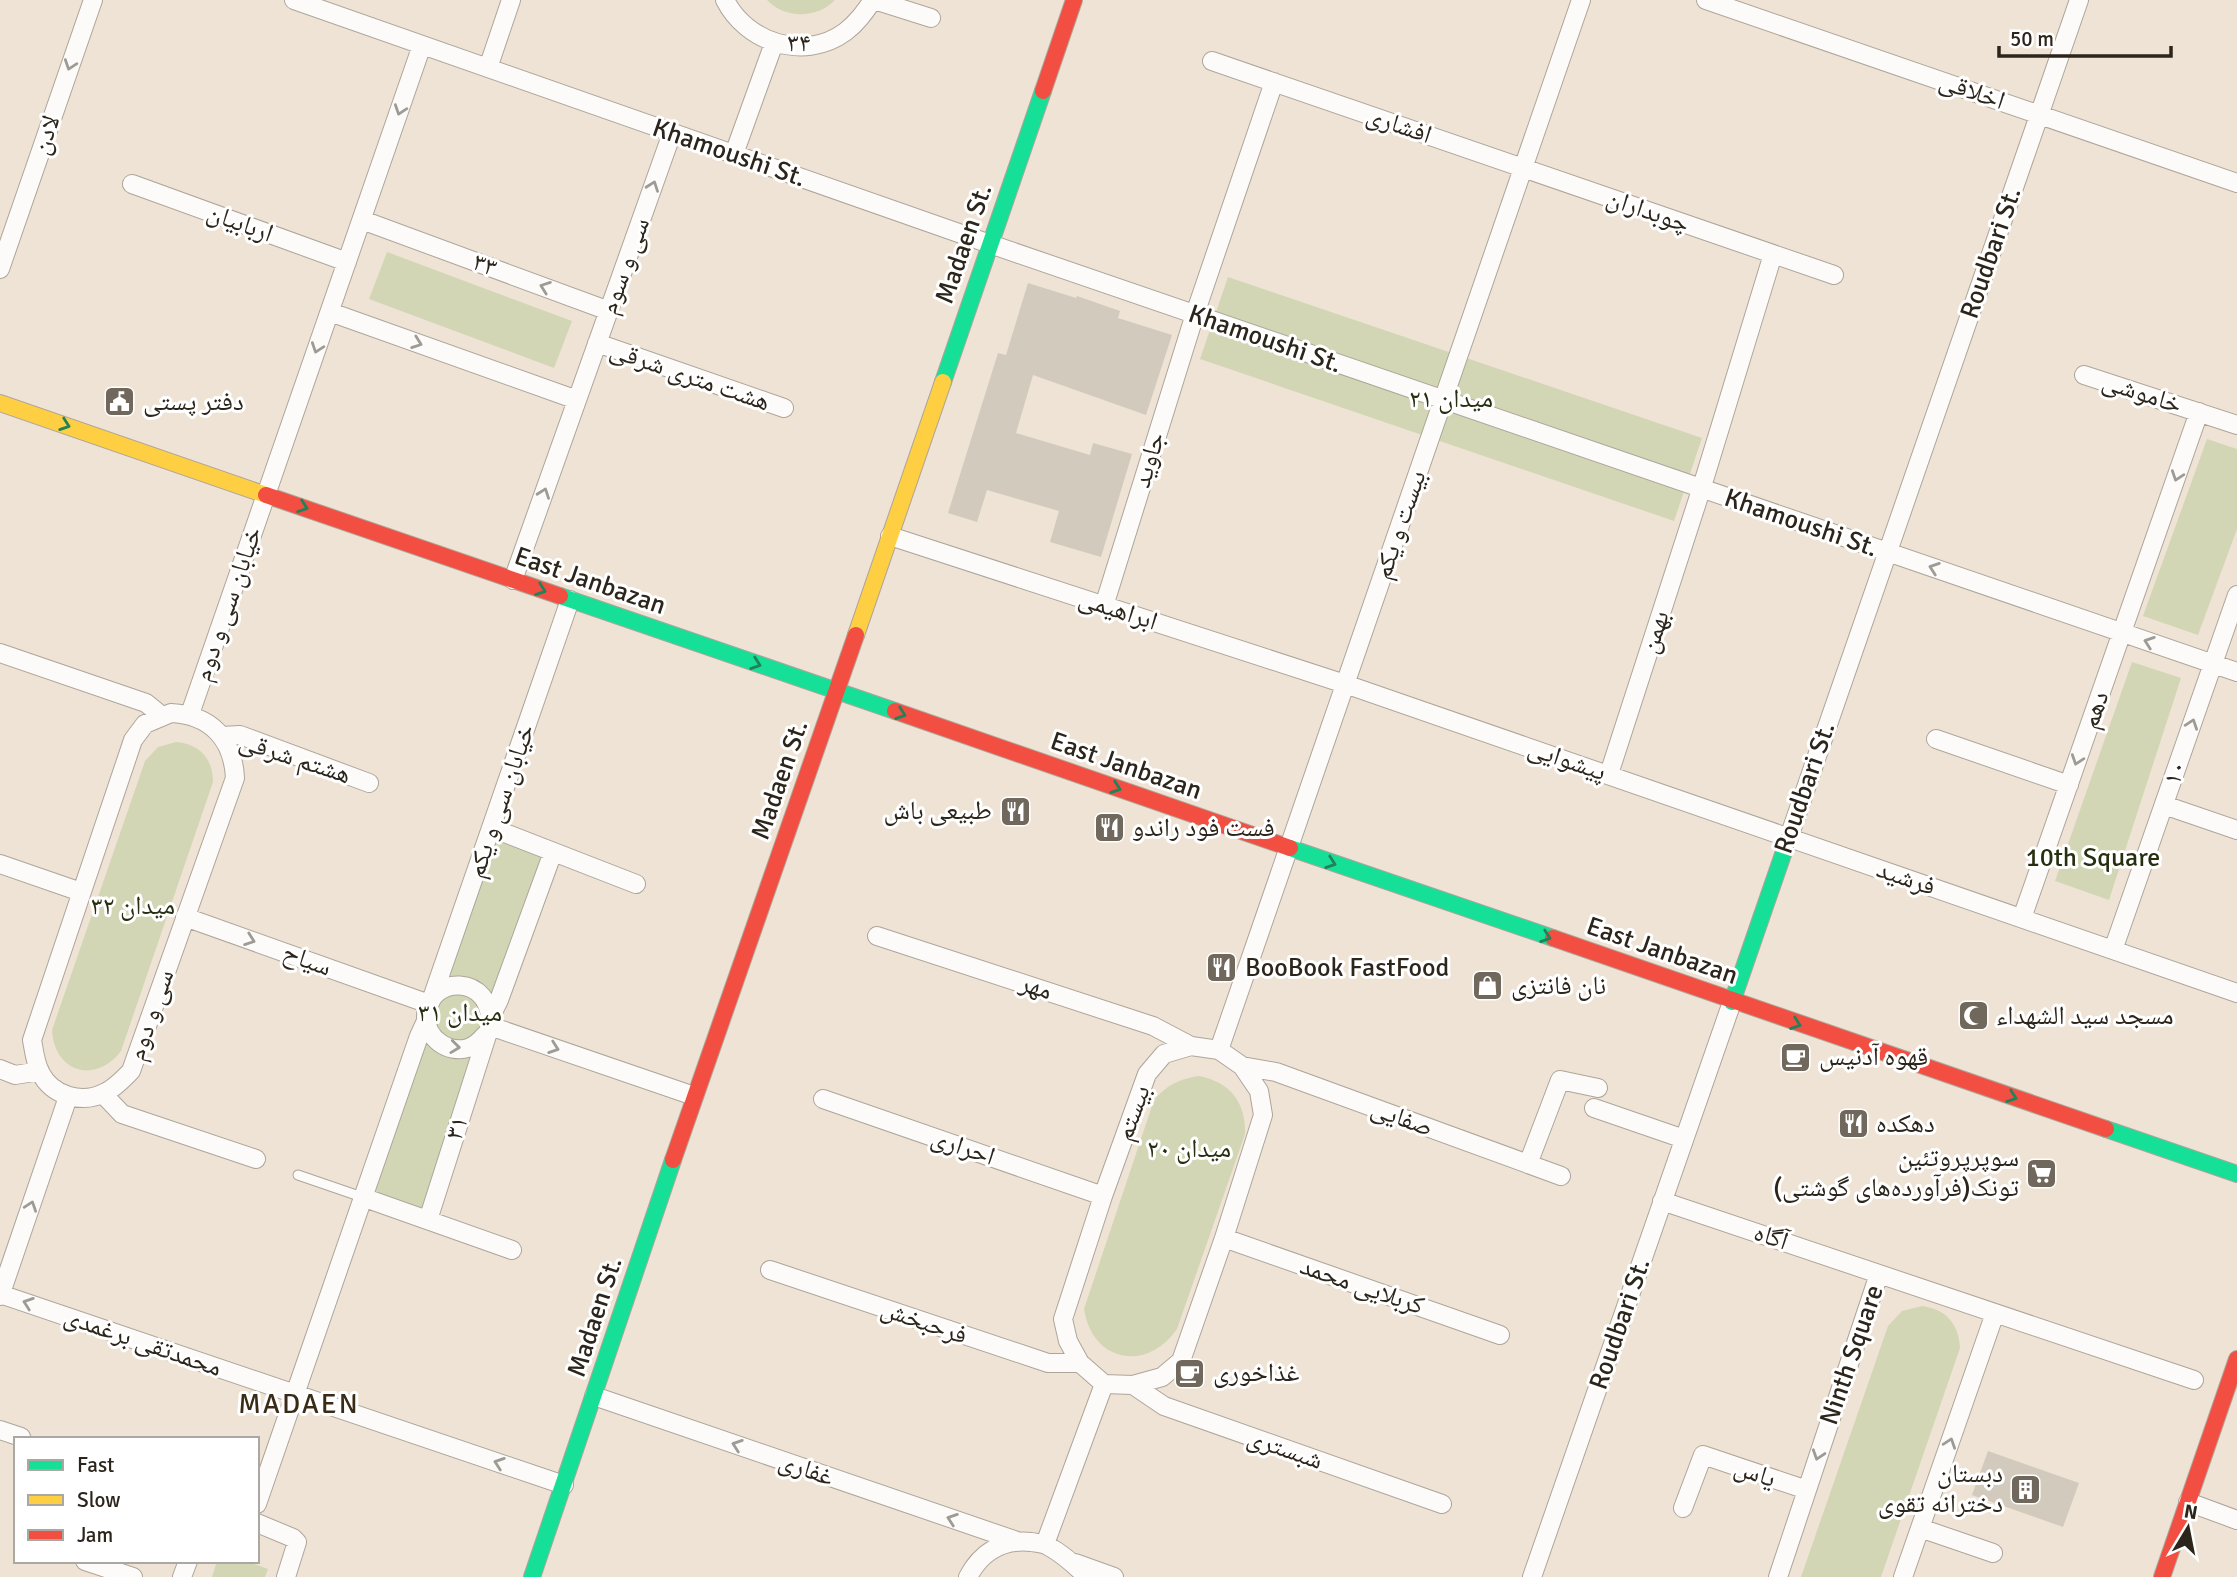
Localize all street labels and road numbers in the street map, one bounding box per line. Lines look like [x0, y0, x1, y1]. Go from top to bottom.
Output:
street label: ۳۴ [787, 27, 811, 59]
street label: اخلاقی [1935, 65, 2009, 117]
street label: افشاری [1362, 99, 1436, 151]
street label: لادن [24, 111, 68, 159]
street label: Khamoushi St. [648, 112, 810, 194]
street label: Madaen St. [929, 180, 999, 308]
street label: چوبداران [1602, 182, 1694, 240]
street label: Roudbari St. [1954, 183, 2028, 323]
street label: اربابیان [202, 196, 278, 250]
street label: سی و سوم [593, 213, 658, 319]
street label: ۳۳ [469, 246, 501, 284]
street label: Khamoushi St. [1184, 298, 1346, 380]
street label: هشت متری شرقی [606, 334, 774, 418]
street label: خاموشی [2098, 365, 2186, 421]
street label: جاوید [1125, 428, 1173, 492]
street label: بیست و یکم [1366, 466, 1434, 584]
street label: Khamoushi St. [1720, 482, 1882, 564]
street label: خیابان سی و دوم [187, 522, 270, 686]
street label: East Janbazan [510, 540, 670, 622]
street label: ابراهیمی [1074, 582, 1162, 638]
street label: بهمن [1633, 607, 1677, 657]
street label: دهم [2074, 687, 2116, 733]
street label: Madaen St. [745, 716, 815, 844]
street label: Roudbari St. [1768, 718, 1842, 858]
street label: خیابان سی و یکم [460, 720, 542, 882]
street label: هشتم شرقی [235, 725, 355, 791]
street label: East Janbazan [1046, 725, 1206, 807]
street label: پیشوایی [1524, 732, 1610, 788]
street label: ۱۰ [2156, 757, 2194, 789]
street label: فرشید [1872, 853, 1940, 903]
street label: East Janbazan [1582, 910, 1742, 992]
street label: سیاح [278, 936, 336, 984]
street label: سی و دوم [121, 965, 182, 1065]
street label: مهر [1015, 966, 1056, 1007]
street label: بیستم [1108, 1081, 1158, 1145]
street label: صفایی [1367, 1092, 1437, 1144]
street label: ۳۱ [438, 1112, 476, 1144]
street label: احراری [927, 1121, 999, 1173]
street label: آگاه [1750, 1216, 1794, 1258]
street label: کربلایی محمد [1296, 1250, 1428, 1322]
street label: Madaen St. [561, 1253, 629, 1381]
street label: Roudbari St. [1583, 1254, 1657, 1394]
street label: Ninth Square [1813, 1281, 1891, 1429]
street label: فرحبخش [877, 1292, 971, 1352]
street label: محمدتقی برغمدی [60, 1300, 226, 1384]
street label: شبستری [1243, 1421, 1327, 1477]
street label: غفاری [774, 1445, 838, 1493]
street label: یاس [1730, 1451, 1780, 1495]

